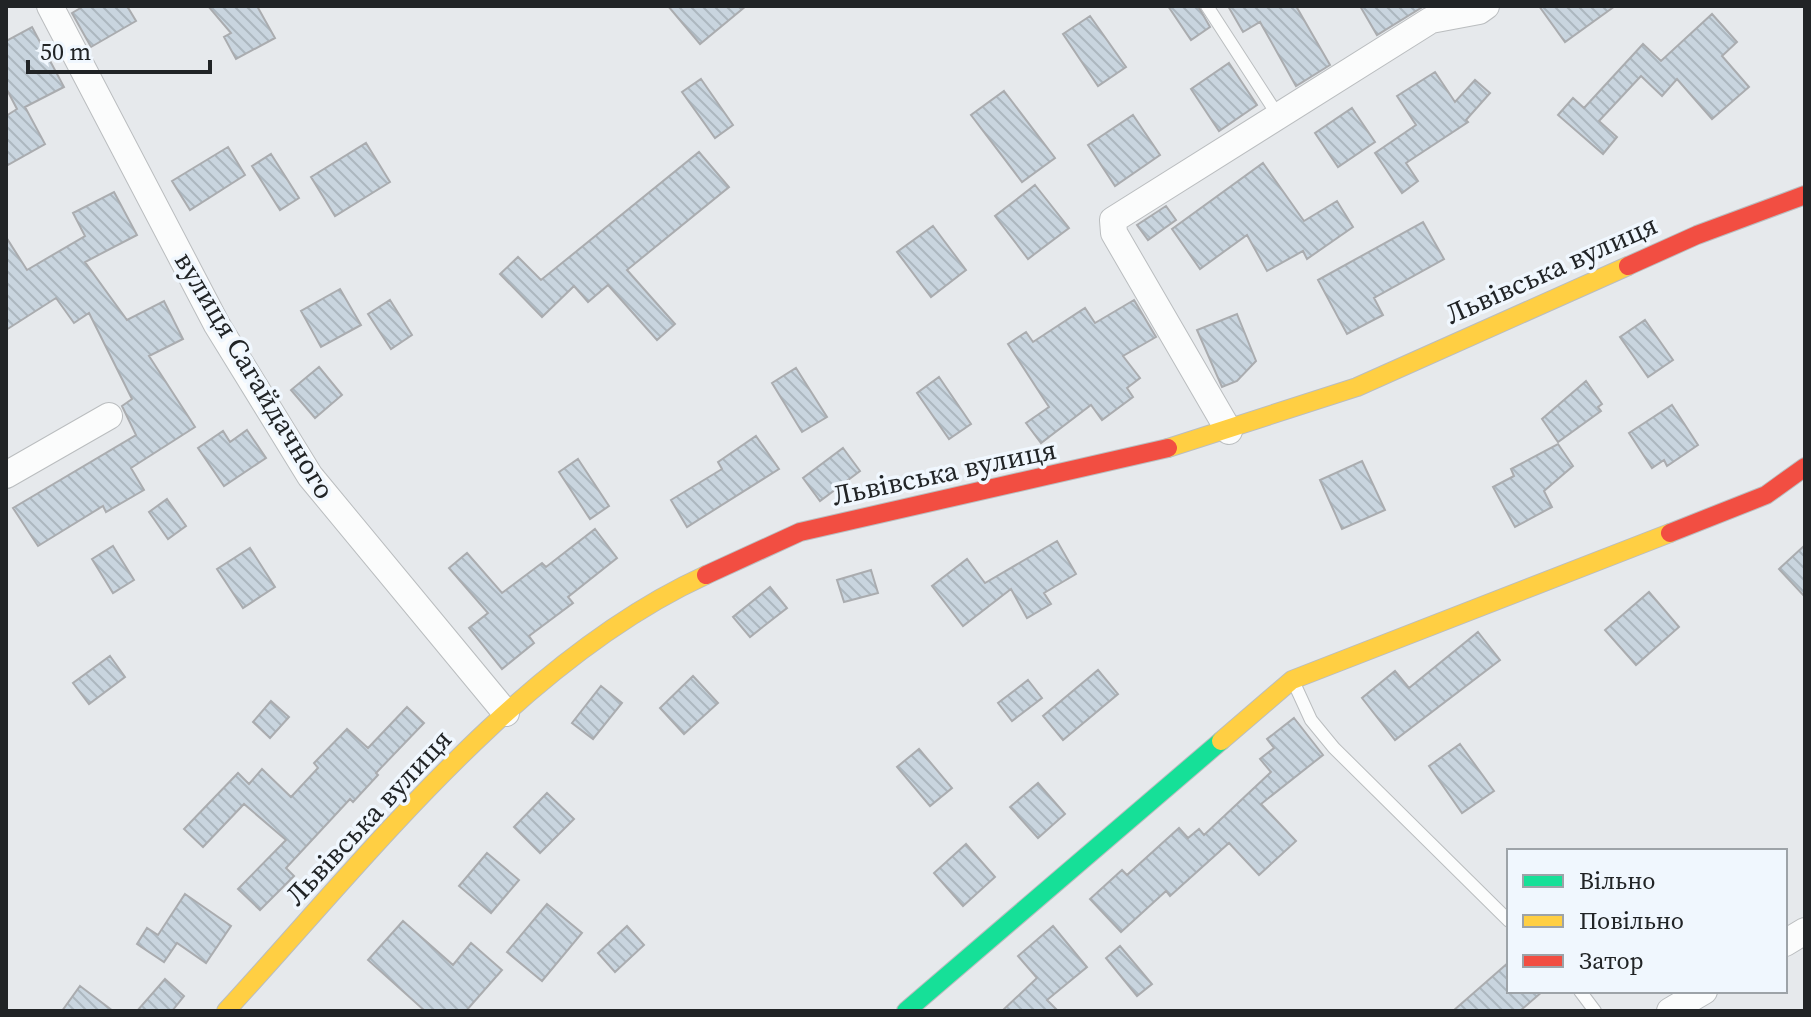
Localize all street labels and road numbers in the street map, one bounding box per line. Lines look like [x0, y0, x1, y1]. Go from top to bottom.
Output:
street label: Львівська вулиця [1439, 205, 1663, 333]
street label: вулиця Сагайдачного [166, 244, 344, 506]
street label: Львівська вулиця [828, 430, 1060, 514]
street label: Львівська вулиця [276, 721, 460, 913]

